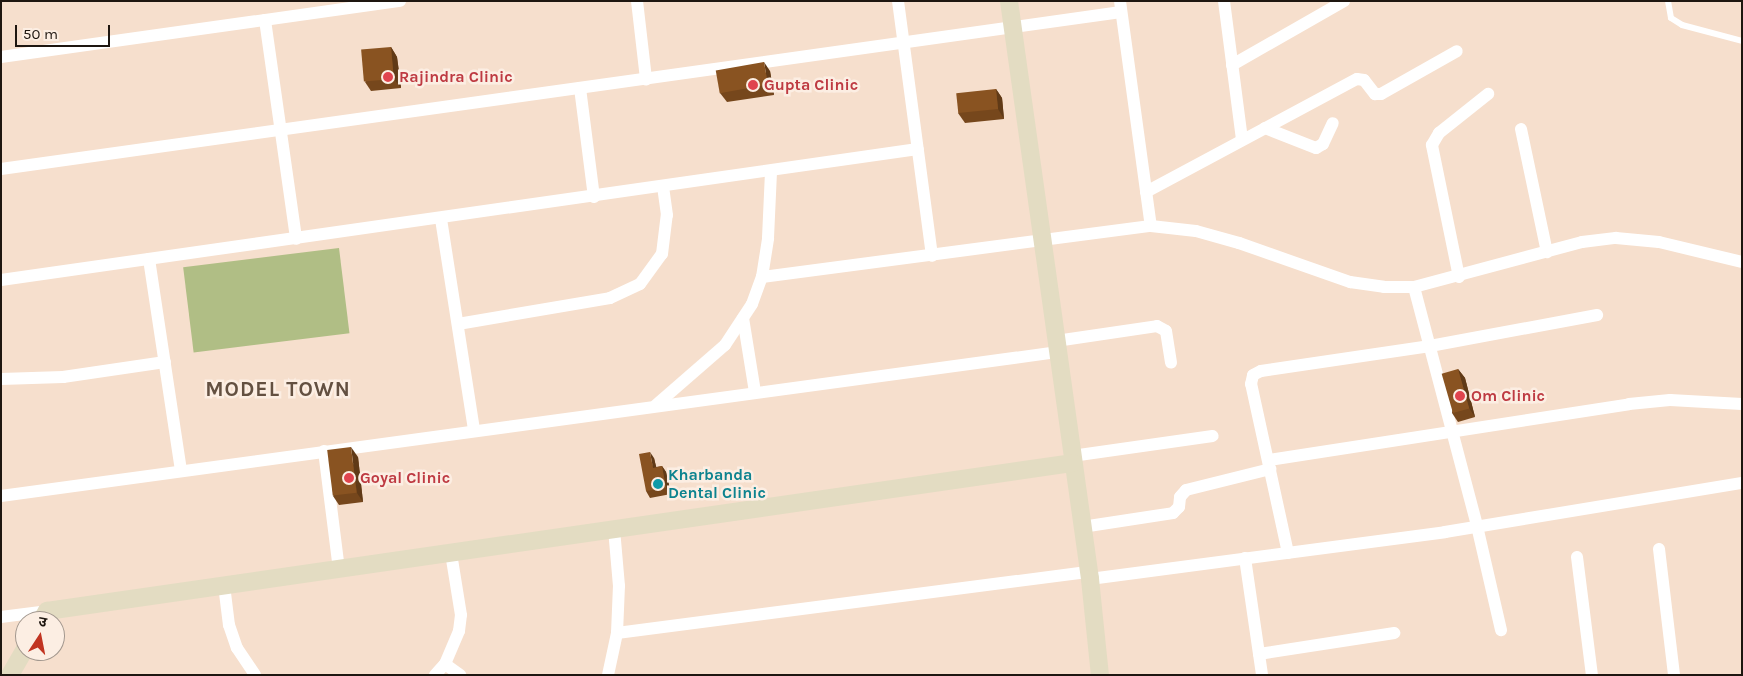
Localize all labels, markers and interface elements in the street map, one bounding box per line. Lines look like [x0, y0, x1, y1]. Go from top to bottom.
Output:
scale bar [18, 15, 112, 47]
text: 50 m [23, 25, 58, 43]
place label: Rajindra Clinic [399, 67, 513, 87]
marker: Rajindra Clinic [381, 70, 395, 84]
place label: Gupta Clinic [764, 75, 858, 95]
marker: Gupta Clinic [746, 78, 760, 92]
district label: MODEL TOWN [204, 376, 352, 402]
place label: Om Clinic [1471, 386, 1545, 406]
marker: Om Clinic [1453, 389, 1467, 403]
place label: Kharbanda Dental Clinic [668, 465, 766, 503]
place label: Goyal Clinic [360, 468, 450, 488]
marker: Goyal Clinic [342, 471, 356, 485]
marker: Kharbanda Dental Clinic [652, 478, 664, 490]
north arrow [15, 611, 65, 661]
text: उ [37, 613, 48, 631]

